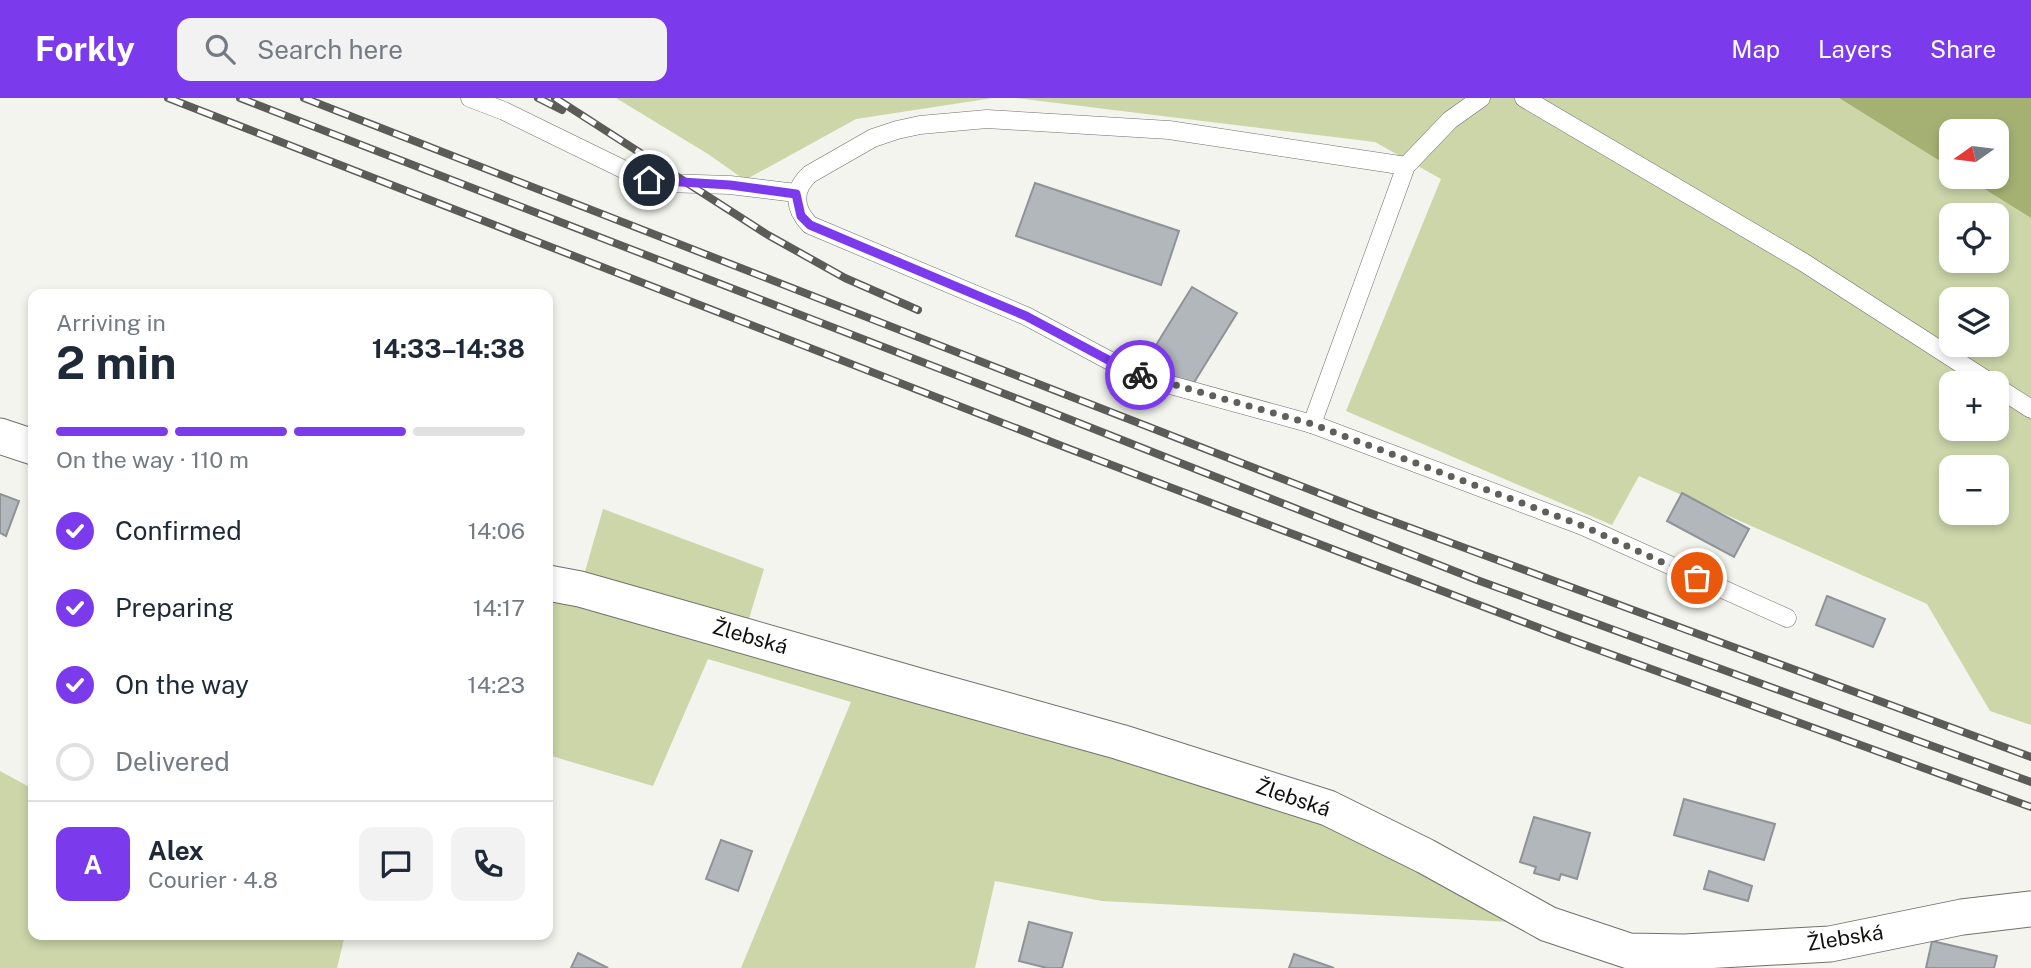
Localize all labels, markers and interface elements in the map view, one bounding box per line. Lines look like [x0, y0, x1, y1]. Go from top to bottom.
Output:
search box [177, 18, 667, 81]
text: Forkly [35, 30, 135, 68]
icon: search [201, 30, 239, 68]
text: Search here [257, 34, 403, 65]
text: Map [1731, 35, 1780, 63]
text: Layers [1818, 35, 1892, 63]
text: Share [1930, 35, 1996, 63]
north arrow [1939, 119, 2009, 189]
map controls [1939, 119, 2009, 525]
pin [619, 150, 679, 210]
icon: home [630, 161, 668, 199]
button: locate [1939, 203, 2009, 273]
button: layers [1939, 287, 2009, 357]
text: Arriving in [56, 309, 166, 336]
text: 14:33–14:38 [372, 333, 525, 364]
text: 2 min [56, 335, 176, 389]
courier [1105, 340, 1175, 410]
icon: bike [1121, 356, 1159, 394]
button: + [1939, 371, 2009, 441]
text: On the way · 110 m [56, 446, 249, 473]
button: − [1939, 455, 2009, 525]
icon: check [56, 512, 94, 550]
text: Confirmed [115, 515, 242, 546]
text: 14:06 [468, 517, 525, 544]
pin [1667, 548, 1727, 608]
icon: bag [1678, 559, 1716, 597]
icon: check [56, 589, 94, 627]
text: Preparing [115, 592, 234, 623]
text: 14:17 [473, 594, 525, 621]
street label: Žlebská [710, 614, 791, 659]
icon: check [56, 666, 94, 704]
text: On the way [115, 669, 249, 700]
text: 14:23 [467, 671, 525, 698]
text: Delivered [115, 746, 230, 777]
street label: Žlebská [1253, 773, 1334, 822]
button: chat [359, 827, 433, 901]
button: phone [451, 827, 525, 901]
text: Alex [148, 835, 204, 866]
text: A [84, 849, 102, 880]
text: Courier · 4.8 [148, 866, 278, 893]
street label: Žlebská [1805, 919, 1885, 956]

